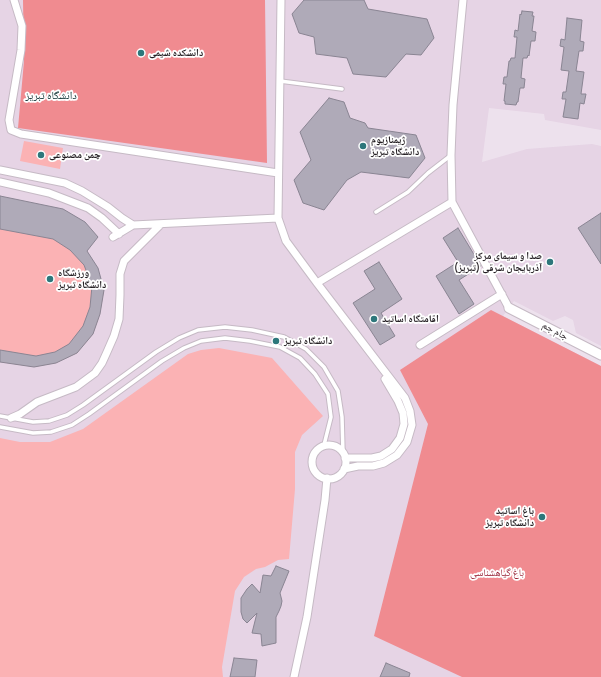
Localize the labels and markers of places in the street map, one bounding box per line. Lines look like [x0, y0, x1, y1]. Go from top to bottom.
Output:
place label: دانشکده شیمی [149, 47, 203, 59]
marker: دانشکده شیمی [136, 48, 146, 58]
place label: ژیمنازیوم دانشگاه تبریز [371, 134, 419, 158]
marker: ژیمنازیوم دانشگاه تبریز [358, 141, 368, 151]
place label: چمن مصنوعی [49, 149, 101, 161]
marker: چمن مصنوعی [36, 150, 46, 160]
place label: صدا و سیمای مرکز آذربایجان شرقی (تبریز) [454, 250, 542, 274]
marker: صدا و سیمای مرکز آذربایجان شرقی (تبریز) [545, 257, 555, 267]
place label: ورزشگاه دانشگاه تبریز [58, 267, 106, 290]
marker: ورزشگاه دانشگاه تبریز [45, 274, 55, 284]
place label: اقامتگاه اساتید [382, 313, 439, 325]
marker: اقامتگاه اساتید [369, 314, 379, 324]
place label: دانشگاه تبریز [284, 335, 332, 347]
marker: دانشگاه تبریز [271, 336, 281, 346]
place label: باغ اساتید دانشگاه تبریز [486, 505, 534, 528]
marker: باغ اساتید دانشگاه تبریز [537, 512, 547, 522]

